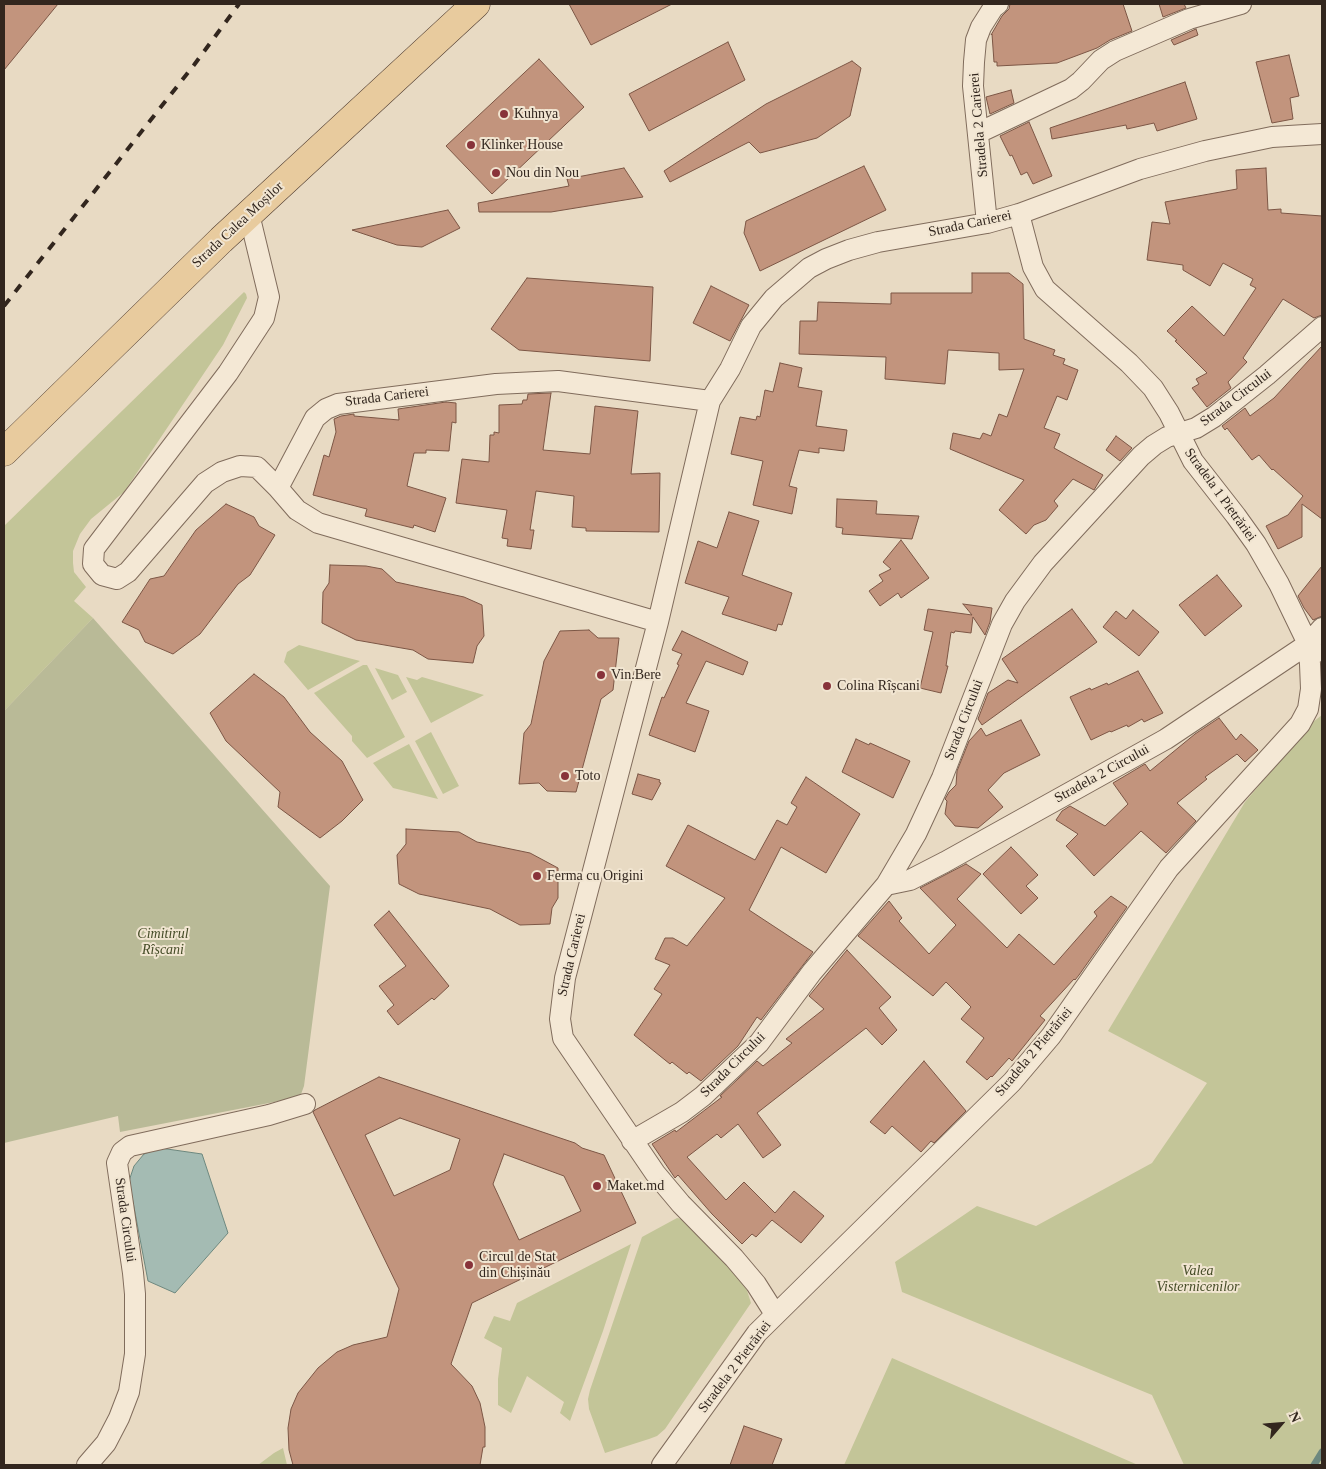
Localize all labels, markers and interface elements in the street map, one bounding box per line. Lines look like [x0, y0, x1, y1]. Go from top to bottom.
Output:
street label: Stradela 2 Carierei [966, 72, 992, 178]
place label: Kuhnya [514, 106, 558, 122]
marker: Kuhnya [498, 108, 510, 120]
place label: Klinker House [481, 137, 563, 153]
marker: Klinker House [465, 139, 477, 151]
place label: Nou din Nou [506, 165, 579, 181]
marker: Nou din Nou [490, 167, 502, 179]
street label: Strada Calea Moșilor [189, 178, 287, 272]
street label: Strada Carierei [927, 207, 1013, 241]
street label: Strada Circului [1197, 366, 1275, 430]
street label: Strada Carierei [344, 384, 430, 410]
street label: Stradela 1 Pietrăriei [1181, 445, 1259, 545]
place label: Vin.Bere [611, 667, 661, 683]
marker: Vin.Bere [595, 669, 607, 681]
street label: Strada Circului [941, 677, 987, 763]
place label: Colina Rîșcani [837, 678, 920, 694]
marker: Colina Rîșcani [821, 680, 833, 692]
street label: Stradela 2 Circului [1052, 741, 1152, 807]
place label: Toto [575, 768, 600, 784]
marker: Toto [559, 770, 571, 782]
place label: Ferma cu Origini [547, 868, 643, 884]
marker: Ferma cu Origini [531, 870, 543, 882]
street label: Strada Carierei [554, 912, 590, 998]
park label: Cimitirul Rîșcani [137, 926, 189, 959]
street label: Stradela 2 Pietrăriei [992, 1004, 1076, 1100]
street label: Strada Circului [697, 1029, 769, 1101]
street label: Strada Circului [111, 1177, 139, 1263]
place label: Maket.md [607, 1178, 664, 1194]
marker: Maket.md [591, 1180, 603, 1192]
place label: Circul de Stat din Chișinău [479, 1249, 556, 1282]
marker: Circul de Stat din Chișinău [463, 1259, 475, 1271]
park label: Valea Visternicenilor [1157, 1263, 1239, 1295]
street label: Stradela 2 Pietrăriei [695, 1318, 775, 1416]
north arrow [1256, 1399, 1306, 1449]
text: N [1286, 1409, 1304, 1425]

